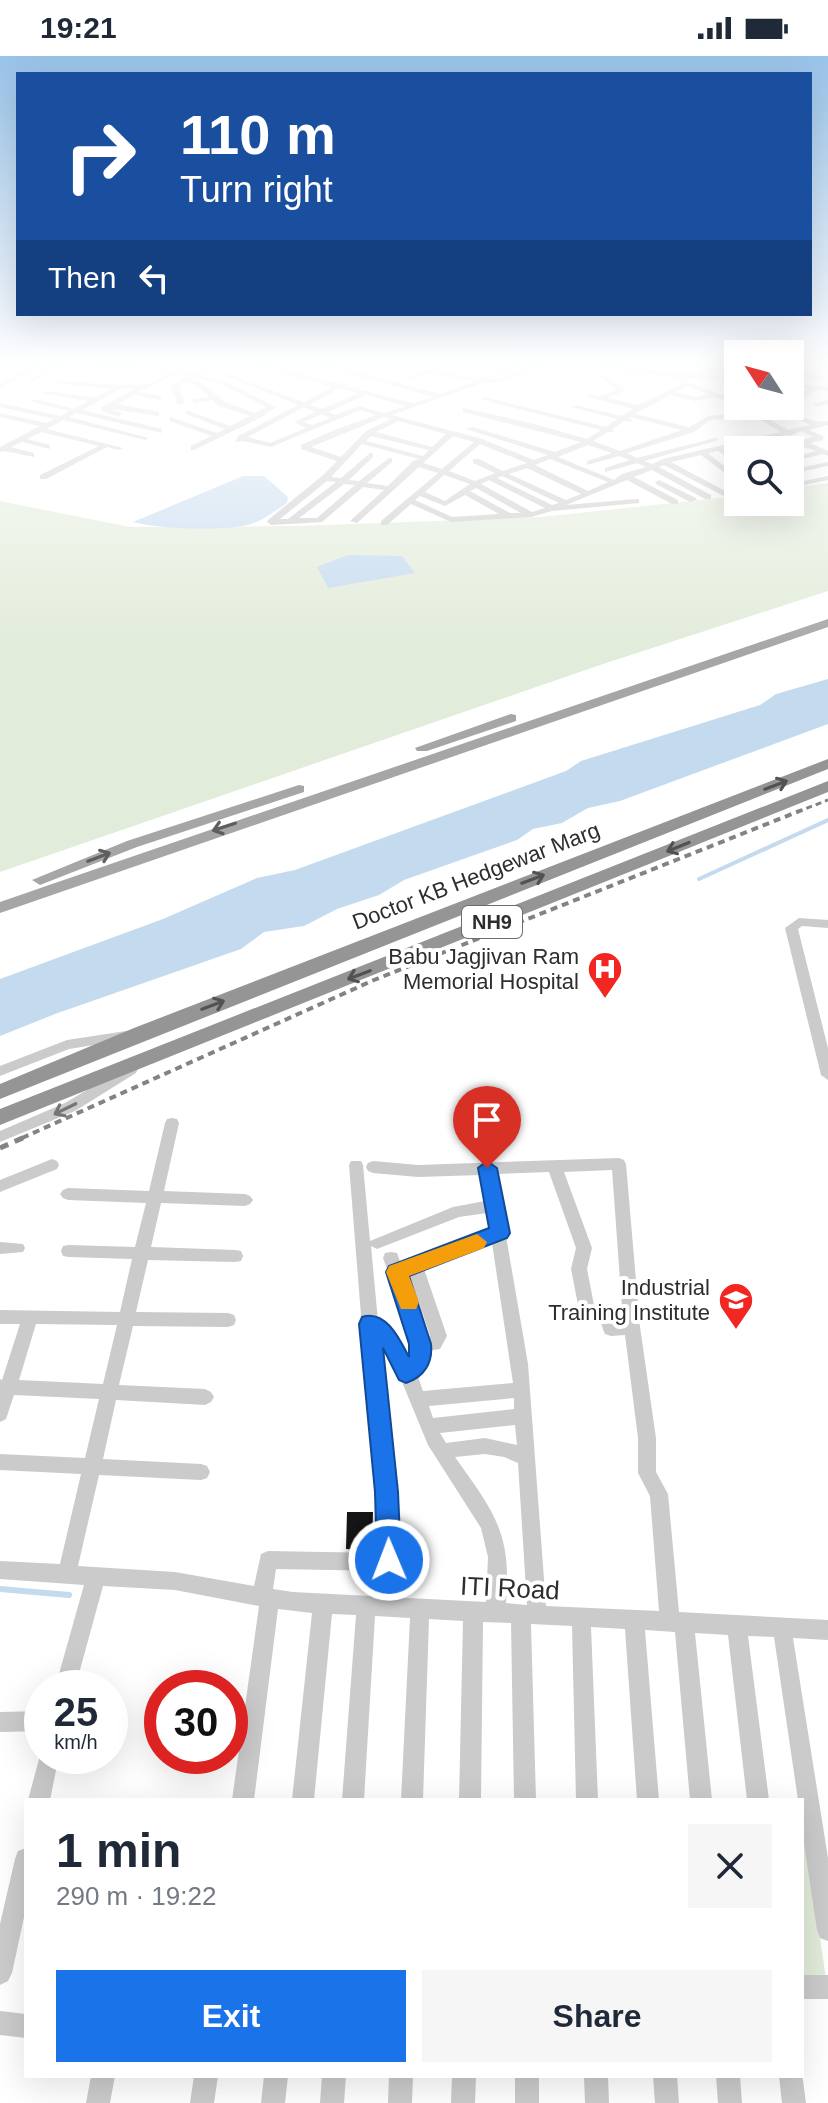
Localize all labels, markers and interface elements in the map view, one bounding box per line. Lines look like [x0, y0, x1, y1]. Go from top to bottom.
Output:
text: 19:21 [40, 11, 117, 44]
text: 110 m [180, 103, 336, 166]
icon: right [48, 104, 152, 208]
text: Turn right [180, 169, 333, 210]
icon: left [132, 256, 176, 300]
text: Then [48, 261, 116, 294]
north arrow [724, 340, 804, 420]
map controls [724, 340, 804, 516]
button: search [724, 436, 804, 516]
one-way arrow [763, 777, 788, 791]
street label: Doctor KB Hedgewar Marg [349, 817, 603, 935]
one-way arrow [211, 820, 237, 835]
one-way arrow [666, 841, 691, 855]
one-way arrow [86, 849, 111, 863]
one-way arrow [521, 871, 545, 886]
road number: NH9 [462, 906, 522, 938]
place label: Babu Jagjivan Ram Memorial Hospital [388, 944, 579, 994]
hospital icon: Babu Jagjivan Ram Memorial Hospital [586, 950, 624, 1000]
one-way arrow [347, 969, 372, 983]
one-way arrow [200, 997, 225, 1011]
pin [453, 1086, 521, 1168]
icon: arrive [465, 1098, 509, 1142]
one-way arrow [53, 1102, 77, 1117]
place label: Industrial Training Institute [548, 1275, 710, 1325]
school or university icon: Industrial Training Institute [717, 1281, 755, 1331]
position arrow [347, 1518, 431, 1602]
street label: ITI Road [459, 1570, 561, 1606]
speed limit sign: 30 [144, 1670, 248, 1774]
text: 25 [54, 1690, 98, 1734]
text: km/h [54, 1731, 98, 1753]
text: 1 min [56, 1824, 181, 1877]
button: close [688, 1824, 772, 1908]
text: 290 m · 19:22 [56, 1881, 216, 1911]
button: Exit [56, 1970, 406, 2062]
button: Share [422, 1970, 772, 2062]

